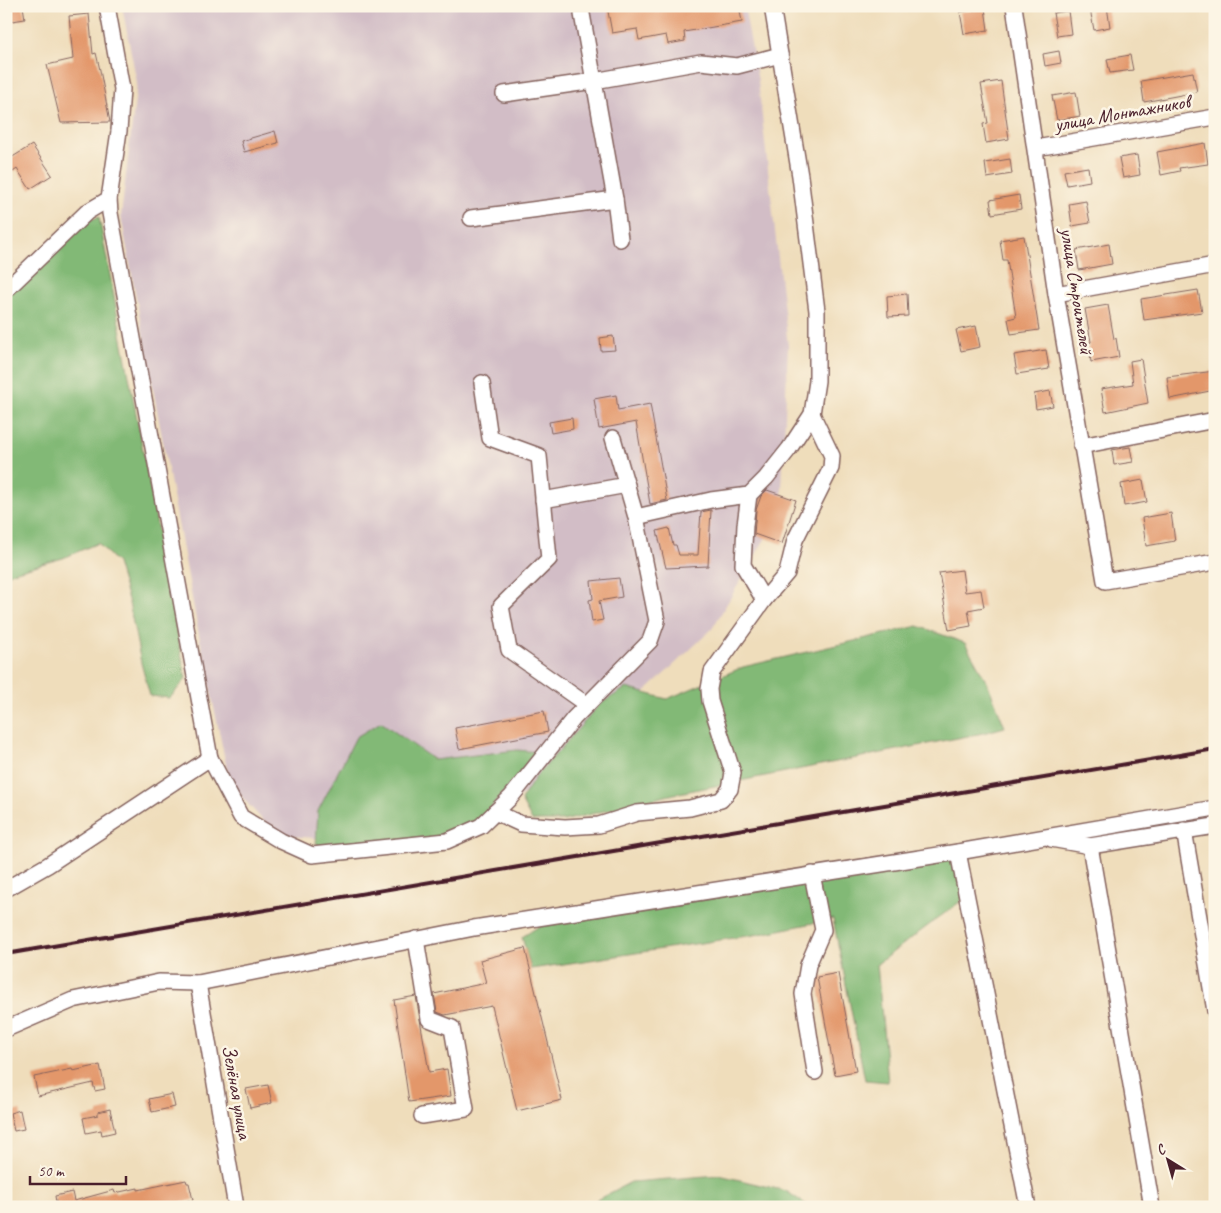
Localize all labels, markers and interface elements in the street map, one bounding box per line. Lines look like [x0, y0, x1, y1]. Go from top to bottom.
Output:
street label: улица Монтажников [1051, 88, 1195, 137]
street label: улица Строителей [1055, 225, 1100, 358]
street label: Зелёная улица [216, 1043, 258, 1143]
north arrow [1144, 1136, 1194, 1186]
text: С [1153, 1140, 1170, 1159]
scale bar [30, 1153, 126, 1185]
text: 50 m [38, 1162, 65, 1181]

